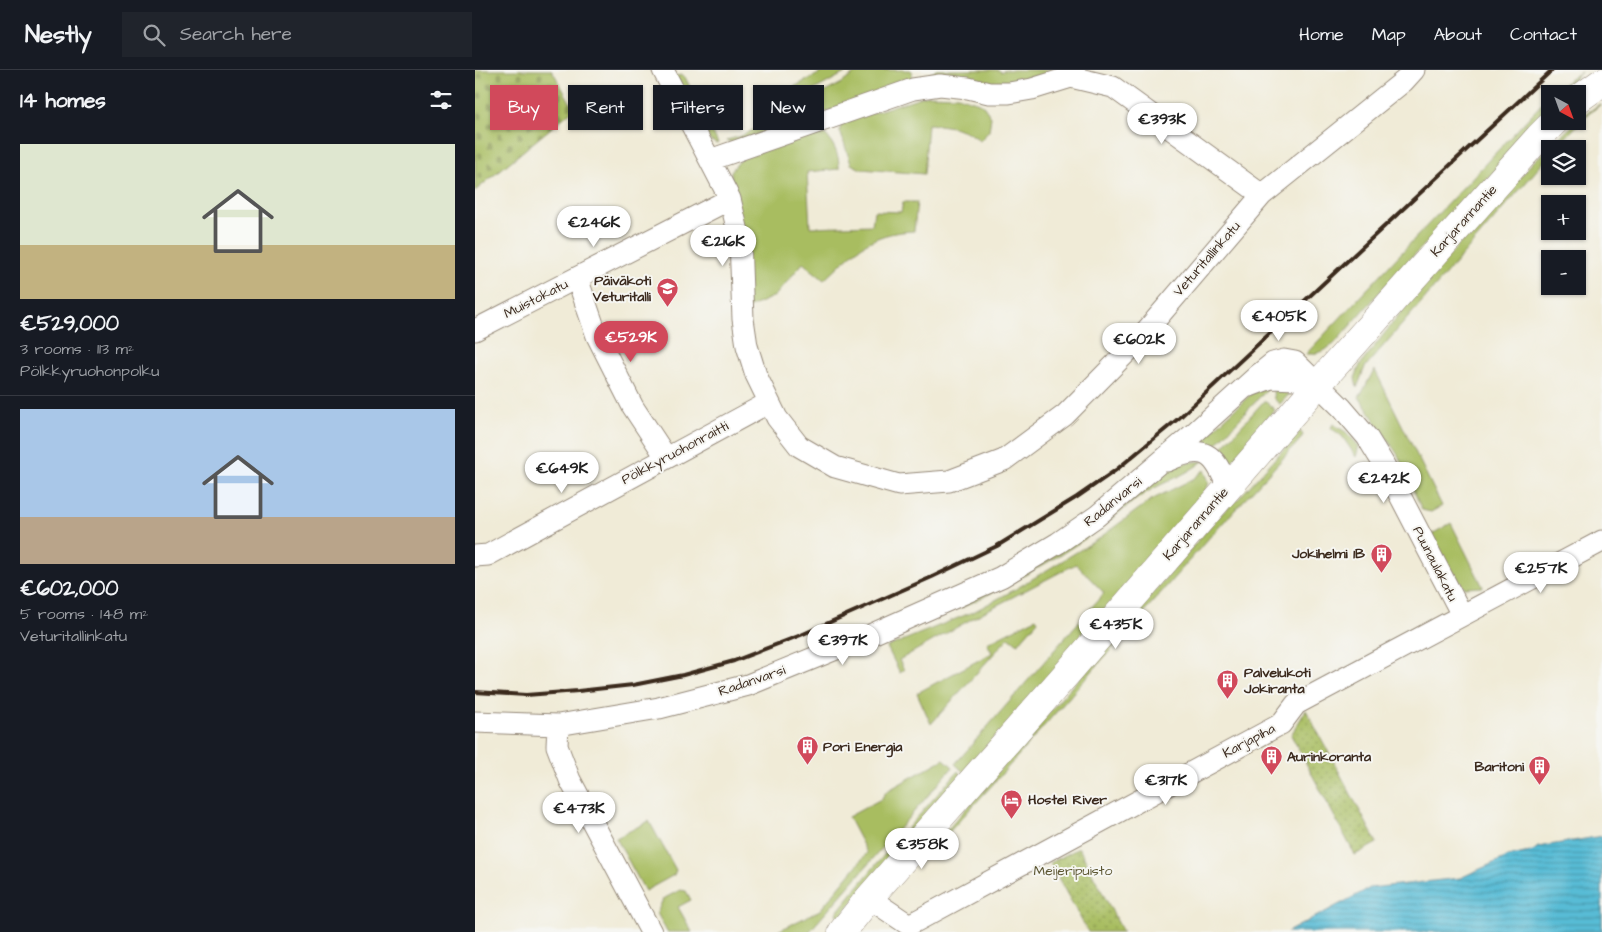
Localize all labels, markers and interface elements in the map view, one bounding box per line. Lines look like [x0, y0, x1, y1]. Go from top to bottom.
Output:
search box [122, 12, 472, 57]
text: Nestly [25, 18, 92, 52]
icon: search [140, 21, 168, 49]
text: Search here [180, 21, 292, 48]
text: Home [1299, 22, 1344, 47]
text: Map [1372, 22, 1406, 47]
text: About [1434, 22, 1482, 47]
text: Contact [1510, 22, 1577, 47]
chip: Buy [490, 85, 558, 130]
chip: Rent [568, 85, 643, 130]
chip: Filters [653, 85, 743, 130]
chip: New [753, 85, 824, 130]
north arrow [1541, 85, 1586, 130]
map controls [1541, 85, 1586, 295]
text: 14 homes [20, 86, 106, 115]
icon: filters [427, 86, 455, 114]
pin: €393K [1127, 102, 1197, 145]
text: €393K [1138, 108, 1186, 130]
button: layers [1541, 140, 1586, 185]
icon: home [193, 176, 283, 266]
street label: Karjarannantie [1426, 180, 1502, 262]
button: + [1541, 195, 1586, 240]
pin: €246K [559, 206, 629, 248]
text: €246K [568, 211, 620, 233]
street label: Veturitallinkatu [1169, 217, 1245, 301]
pin: €216K [688, 224, 758, 267]
text: €216K [701, 230, 745, 252]
button: − [1541, 250, 1586, 295]
place label: Päiväkoti Veturitalli [592, 271, 652, 307]
street label: Muistokatu [500, 274, 572, 324]
school or university icon: Päiväkoti Veturitalli [655, 277, 679, 308]
pin: €405K [1244, 300, 1314, 342]
text: €405K [1252, 305, 1306, 327]
text: €529,000 [20, 309, 119, 338]
pin: €529K [596, 320, 666, 363]
pin: €602K [1104, 322, 1174, 365]
text: €529K [605, 326, 657, 348]
text: €602K [1113, 328, 1165, 350]
text: 3 rooms · 113 m² [20, 338, 134, 360]
text: Pölkkyruohonpolku [20, 360, 159, 382]
street label: Pölkkyruohonraitti [618, 416, 732, 490]
icon: home [193, 442, 283, 532]
pin: €649K [527, 452, 597, 494]
text: €649K [536, 457, 588, 479]
pin: €242K [1349, 462, 1419, 504]
text: €242K [1358, 467, 1410, 489]
street label: Radanvarsi [1080, 472, 1146, 532]
street label: Karjarannantie [1159, 483, 1234, 565]
street label: Puunaulakatu [1407, 523, 1463, 605]
building icon: Jokihelmi 1B [1369, 542, 1393, 573]
place label: Jokihelmi 1B [1291, 544, 1365, 564]
pin: €257K [1506, 552, 1576, 594]
text: €257K [1515, 557, 1567, 579]
text: €602,000 [20, 574, 119, 603]
text: 5 rooms · 148 m² [20, 603, 148, 625]
pin: €435K [1081, 608, 1151, 650]
text: €435K [1090, 613, 1142, 635]
pin: €397K [808, 624, 878, 666]
text: Veturitallinkatu [20, 625, 127, 647]
text: €397K [818, 629, 868, 651]
street label: Radanvarsi [716, 660, 788, 702]
place label: Palvelukoti Jokiranta [1243, 663, 1312, 699]
building icon: Palvelukoti Jokiranta [1216, 669, 1240, 700]
street label: Karjapiha [1219, 719, 1279, 763]
building icon: Pori Energia [795, 735, 819, 766]
place label: Pori Energia [823, 737, 903, 758]
building icon: Aurinkoranta [1259, 745, 1283, 776]
place label: Aurinkoranta [1287, 747, 1372, 767]
building icon: Baritoni [1528, 755, 1552, 786]
place label: Baritoni [1474, 757, 1525, 777]
pin: €317K [1131, 764, 1201, 806]
text: €317K [1145, 769, 1187, 791]
hotel icon: Hostel River [1000, 788, 1024, 819]
place label: Hostel River [1028, 790, 1107, 810]
pin: €473K [544, 792, 614, 834]
text: €473K [553, 797, 605, 819]
pin: €358K [887, 828, 957, 870]
text: €358K [896, 833, 948, 855]
park label: Meijeripuisto [1034, 861, 1113, 881]

